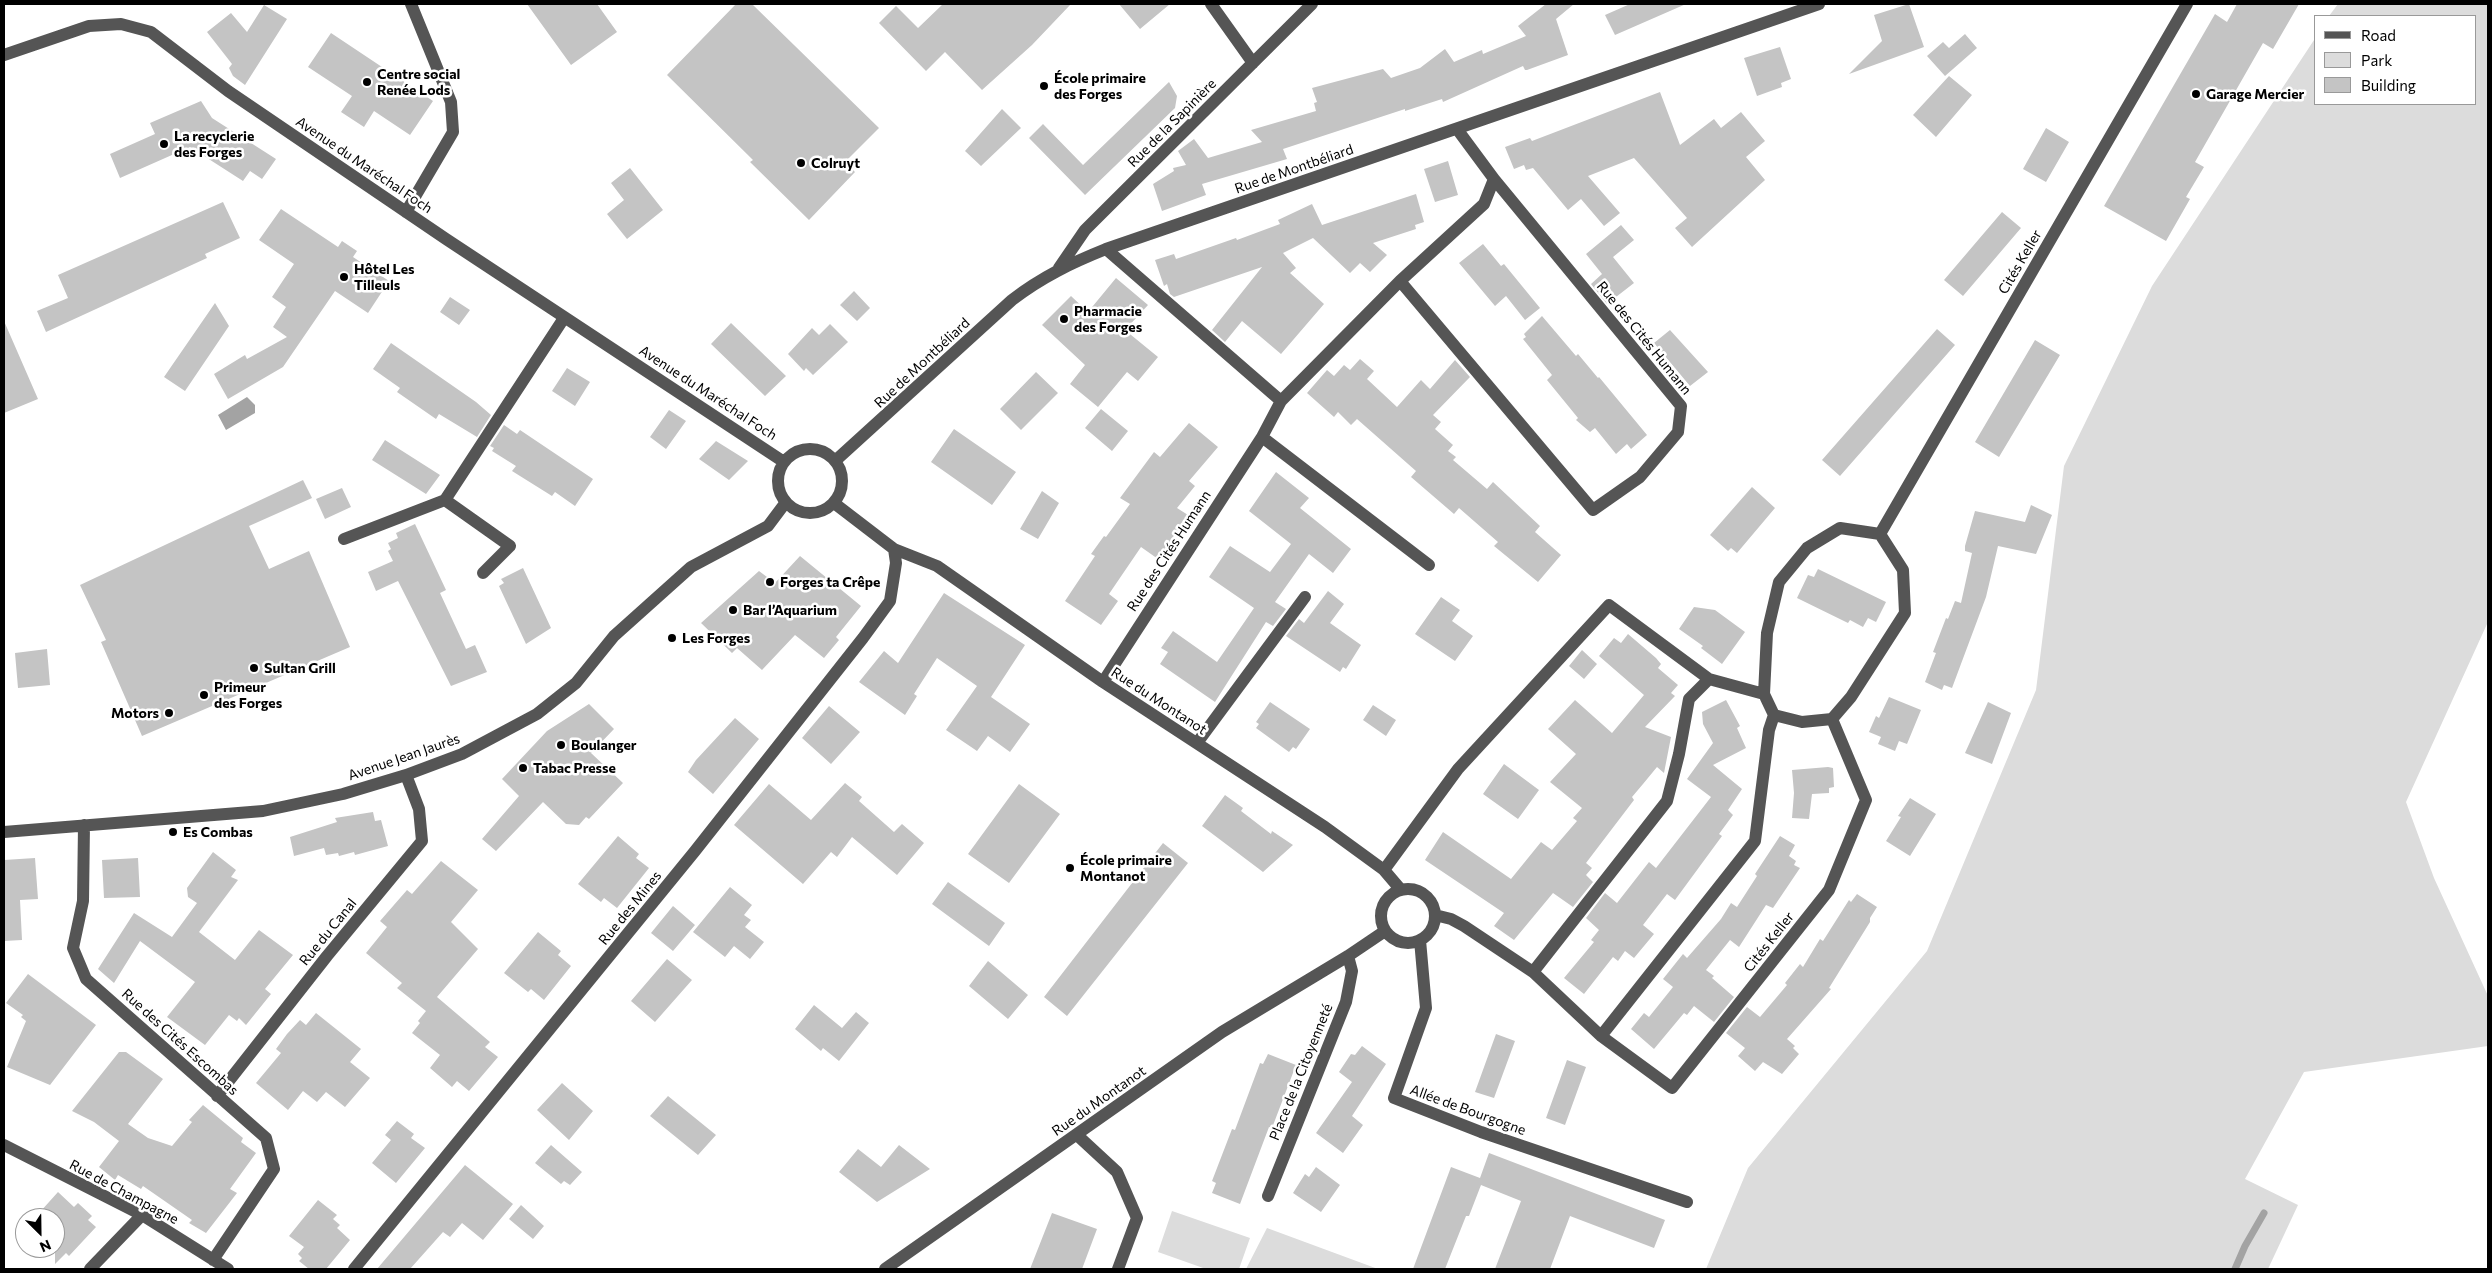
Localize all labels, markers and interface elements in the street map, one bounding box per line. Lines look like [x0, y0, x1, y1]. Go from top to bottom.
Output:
legend [2314, 15, 2477, 105]
text: Road [2361, 26, 2396, 44]
text: Park [2361, 51, 2392, 69]
place label: Centre social Renée Lods [377, 66, 460, 98]
place label: École primaire des Forges [1054, 70, 1146, 102]
street label: Rue de la Sapinière [1124, 75, 1220, 171]
marker: Centre social Renée Lods [361, 76, 373, 88]
text: Building [2361, 76, 2416, 94]
marker: École primaire des Forges [1038, 80, 1050, 92]
place label: Garage Mercier [2206, 86, 2304, 102]
marker: Garage Mercier [2190, 88, 2202, 100]
street label: Avenue du Maréchal Foch [293, 113, 435, 217]
place label: La recyclerie des Forges [174, 128, 254, 160]
marker: La recyclerie des Forges [158, 138, 170, 150]
street label: Rue de Montbéliard [1232, 141, 1356, 197]
place label: Colruyt [811, 155, 860, 171]
marker: Colruyt [795, 157, 807, 169]
street label: Cités Keller [1995, 227, 2045, 297]
place label: Hôtel Les Tilleuls [354, 261, 415, 294]
marker: Hôtel Les Tilleuls [338, 271, 350, 283]
street label: Rue des Cités Humann [1593, 278, 1695, 398]
place label: Pharmacie des Forges [1074, 303, 1142, 336]
marker: Pharmacie des Forges [1058, 313, 1070, 325]
street label: Rue de Montbéliard [871, 314, 973, 412]
street label: Avenue du Maréchal Foch [636, 342, 780, 444]
street label: Rue des Cités Humann [1124, 487, 1214, 615]
place label: Forges ta Crêpe [780, 574, 880, 590]
marker: Forges ta Crêpe [764, 576, 776, 588]
place label: Bar l’Aquarium [743, 602, 837, 618]
marker: Bar l’Aquarium [727, 604, 739, 616]
place label: Les Forges [682, 630, 750, 646]
marker: Les Forges [666, 632, 678, 644]
place label: Sultan Grill [264, 660, 336, 676]
marker: Sultan Grill [248, 662, 260, 674]
street label: Rue du Montanot [1108, 664, 1210, 738]
place label: Primeur des Forges [214, 679, 282, 712]
marker: Primeur des Forges [198, 689, 210, 701]
place label: Motors [111, 705, 159, 721]
marker: Motors [163, 707, 175, 719]
street label: Avenue Jean Jaurès [346, 730, 462, 784]
place label: Boulanger [571, 737, 637, 753]
marker: Boulanger [555, 739, 567, 751]
place label: Tabac Presse [533, 760, 616, 776]
marker: Tabac Presse [517, 762, 529, 774]
place label: Es Combas [183, 824, 253, 840]
marker: Es Combas [167, 826, 179, 838]
place label: École primaire Montanot [1080, 852, 1172, 884]
marker: École primaire Montanot [1064, 862, 1076, 874]
street label: Rue des Mines [595, 868, 665, 948]
street label: Rue du Canal [296, 895, 360, 969]
street label: Cités Keller [1740, 909, 1798, 975]
street label: Rue des Cités Escombas [118, 985, 242, 1099]
street label: Place de la Citoyenneté [1266, 1001, 1336, 1143]
street label: Rue du Montanot [1049, 1062, 1149, 1140]
street label: Allée de Bourgogne [1408, 1081, 1528, 1139]
street label: Rue de Champagne [67, 1156, 181, 1228]
north arrow [15, 1208, 65, 1258]
text: N [38, 1236, 54, 1256]

